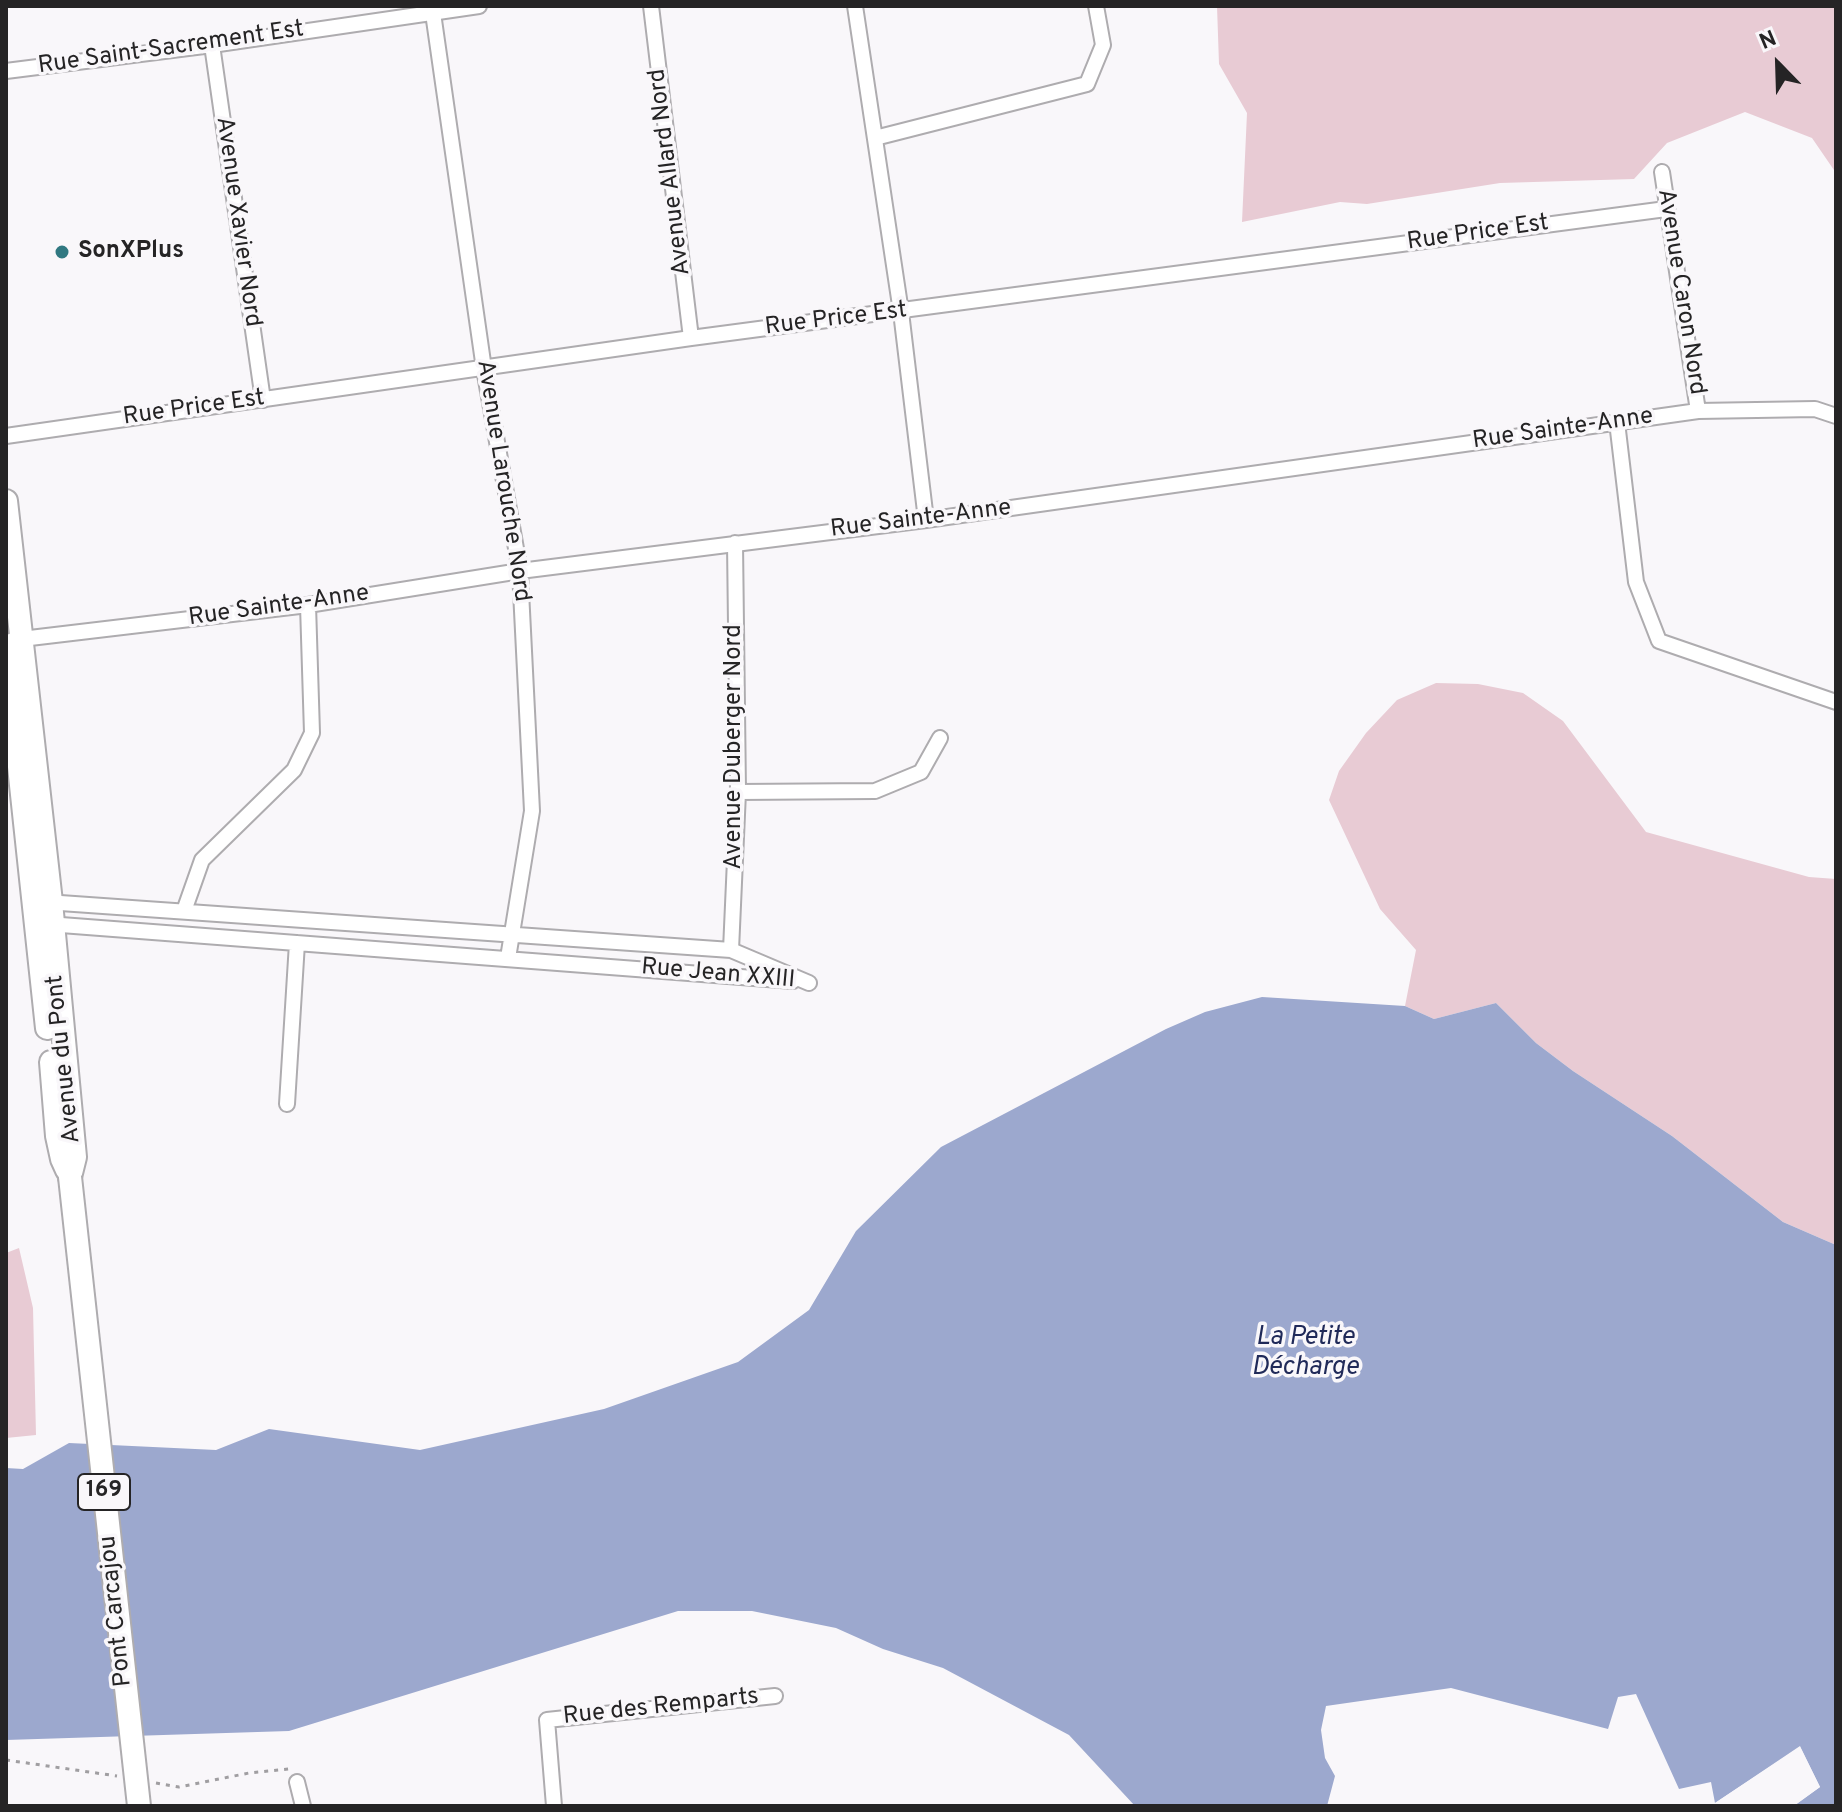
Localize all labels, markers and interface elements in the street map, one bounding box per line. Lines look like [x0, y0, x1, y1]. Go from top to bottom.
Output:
street label: Rue Saint-Sacrement Est [36, 16, 306, 82]
north arrow [1738, 24, 1818, 104]
text: N [1756, 26, 1781, 57]
street label: Avenue Allard Nord [644, 67, 698, 277]
street label: Avenue Xavier Nord [208, 115, 266, 329]
street label: Avenue Caron Nord [1650, 187, 1710, 397]
street label: Rue Price Est [1405, 210, 1551, 258]
place label: SonXPlus [78, 238, 184, 266]
marker: SonXPlus [53, 243, 71, 261]
street label: Rue Price Est [763, 297, 909, 343]
street label: Avenue Larouche Nord [469, 358, 535, 604]
street label: Rue Price Est [121, 385, 267, 433]
street label: Rue Sainte-Anne [1471, 403, 1655, 457]
street label: Rue Sainte-Anne [829, 495, 1013, 545]
street label: Rue Sainte-Anne [187, 580, 371, 634]
street label: Avenue Duberger Nord [721, 624, 749, 870]
street label: Rue Jean XXIII [640, 954, 796, 996]
street label: Avenue du Pont [42, 973, 88, 1145]
water label: La Petite Décharge [1251, 1323, 1359, 1384]
road number: 169 [78, 1474, 130, 1510]
street label: Pont Carcajou [95, 1534, 139, 1688]
street label: Rue des Remparts [562, 1683, 760, 1733]

